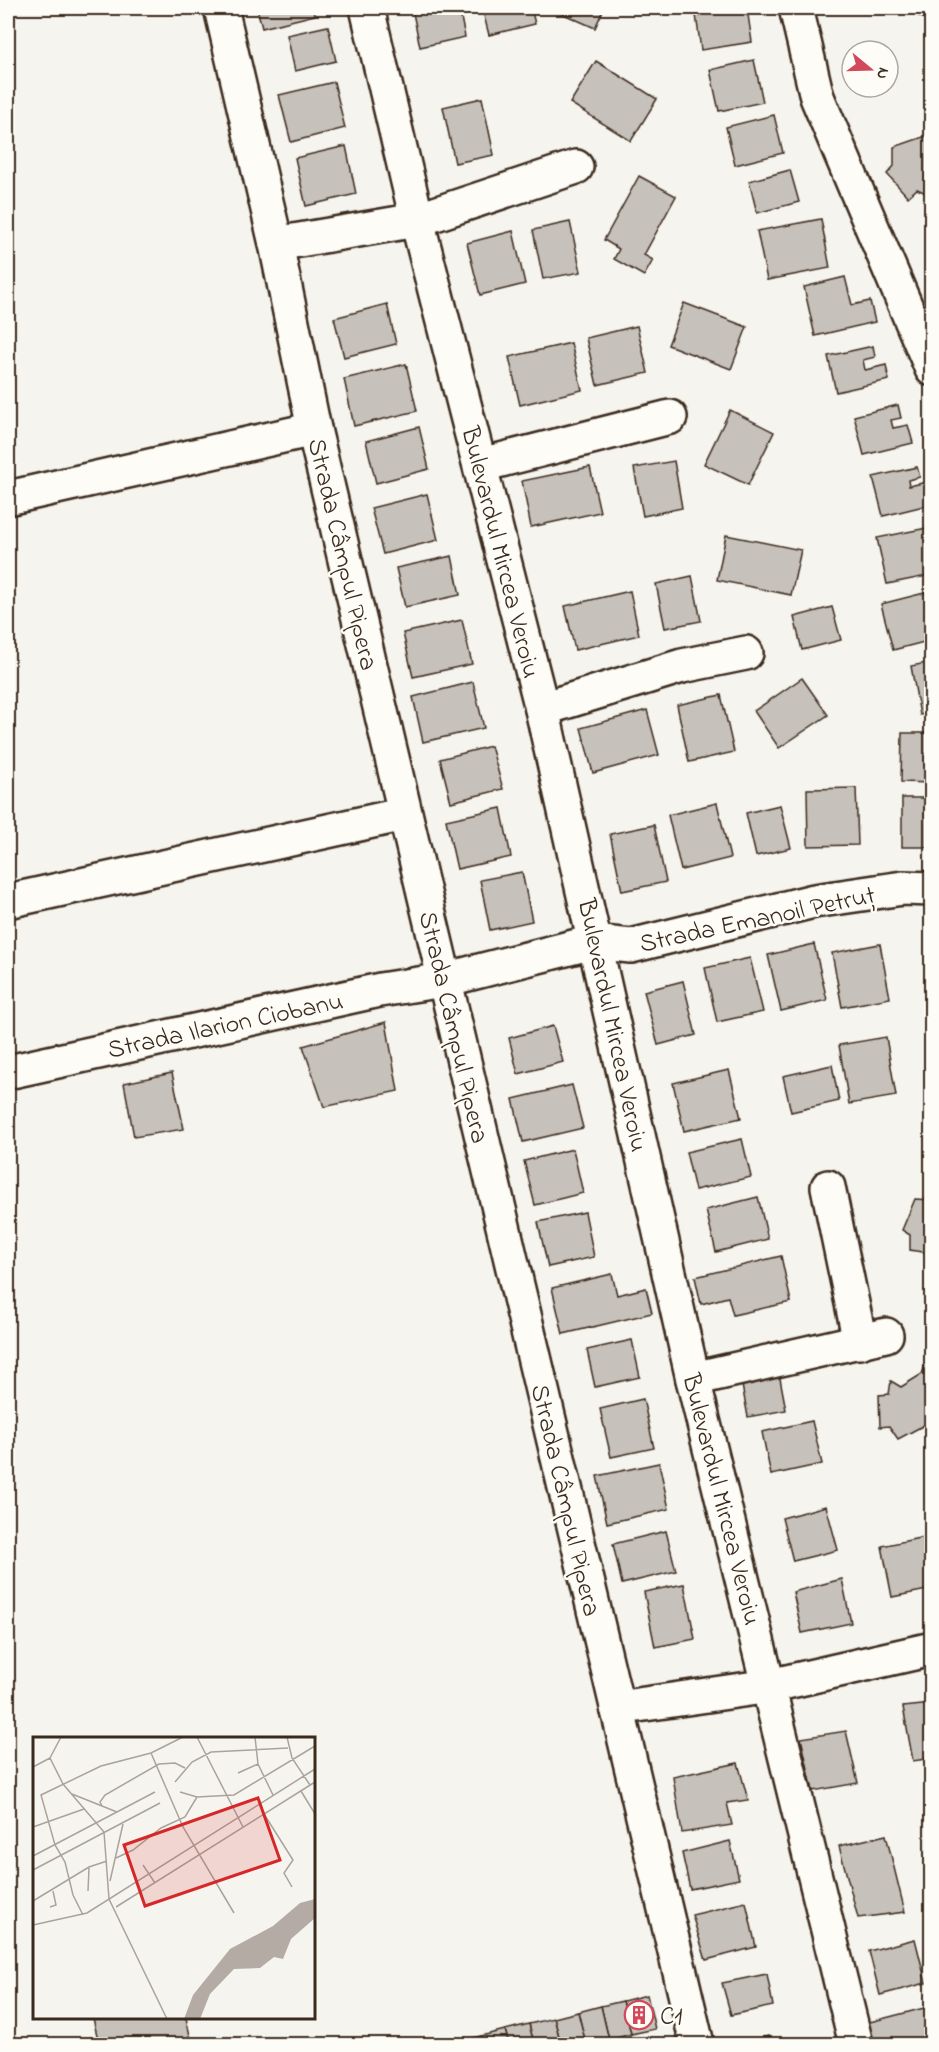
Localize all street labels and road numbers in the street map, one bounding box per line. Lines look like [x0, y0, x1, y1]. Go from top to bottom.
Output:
street label: Bulevardul Mircea Veroiu [449, 422, 549, 682]
street label: Strada Câmpul Pipera [296, 435, 386, 674]
street label: Strada Emanoil Petruț [636, 877, 879, 964]
street label: Bulevardul Mircea Veroiu [565, 895, 656, 1156]
street label: Strada Câmpul Pipera [407, 908, 497, 1147]
street label: Strada Ilarion Ciobanu [104, 983, 347, 1070]
street label: Bulevardul Mircea Veroiu [670, 1369, 770, 1629]
street label: Strada Câmpul Pipera [519, 1381, 609, 1620]

